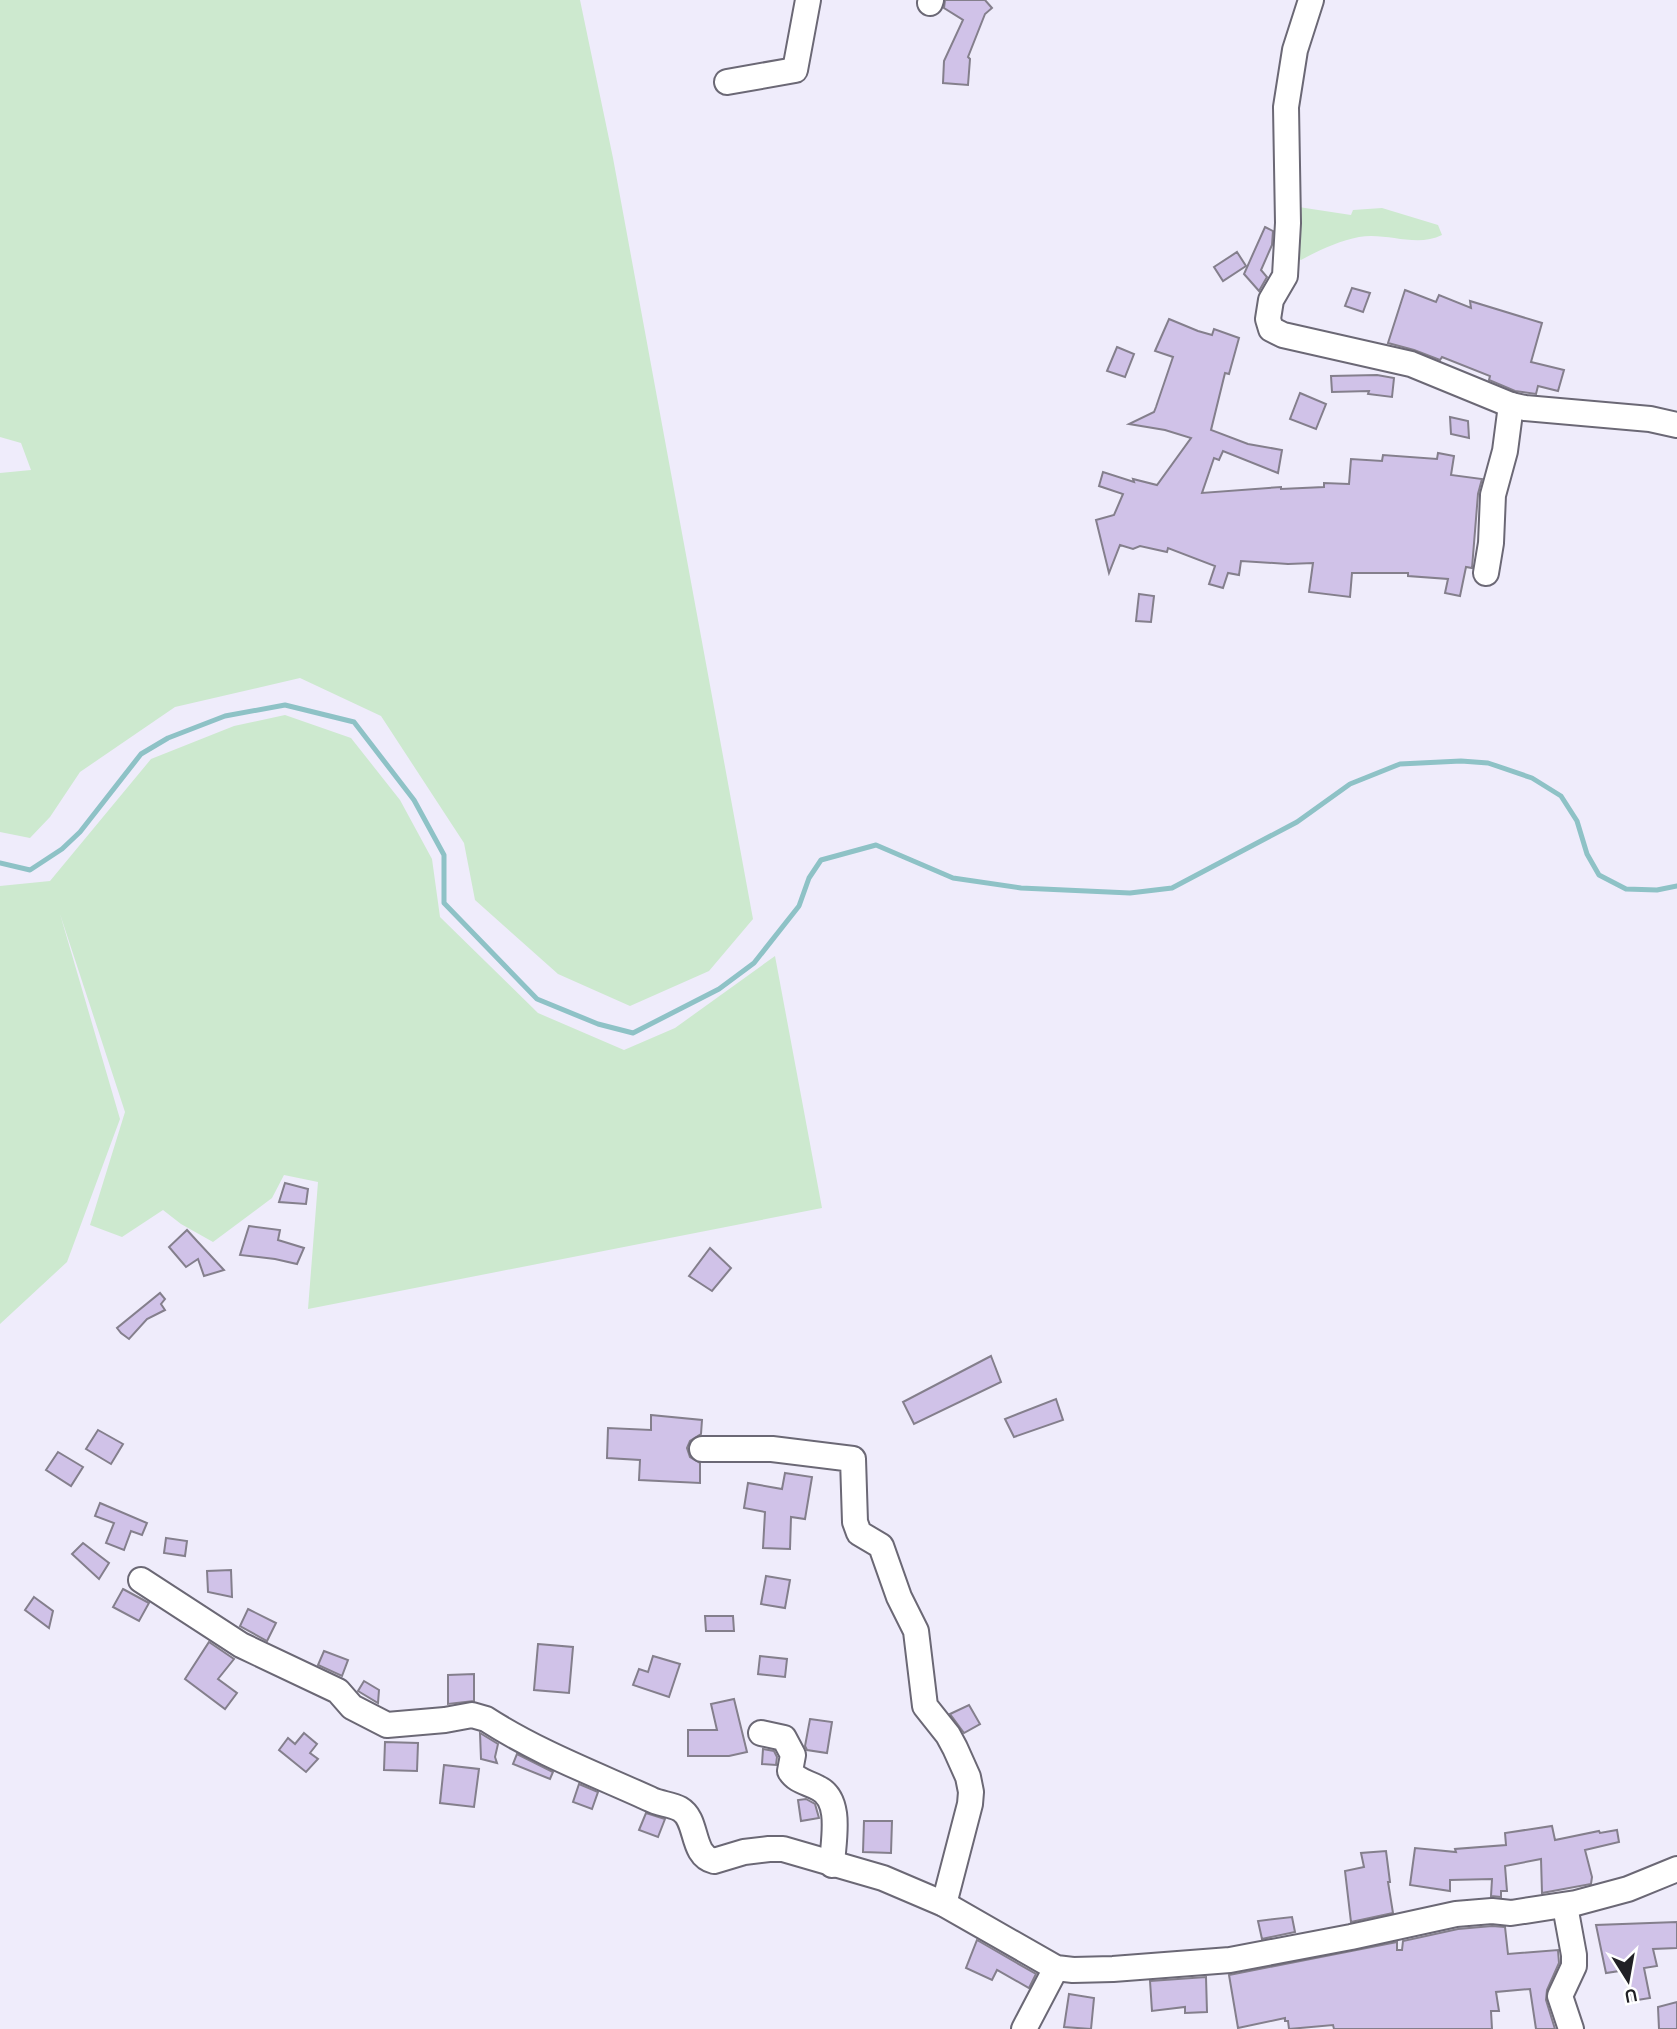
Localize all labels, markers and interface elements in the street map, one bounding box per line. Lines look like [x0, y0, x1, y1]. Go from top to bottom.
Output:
north arrow [1593, 1945, 1663, 2015]
text: U [1623, 1984, 1640, 2008]

